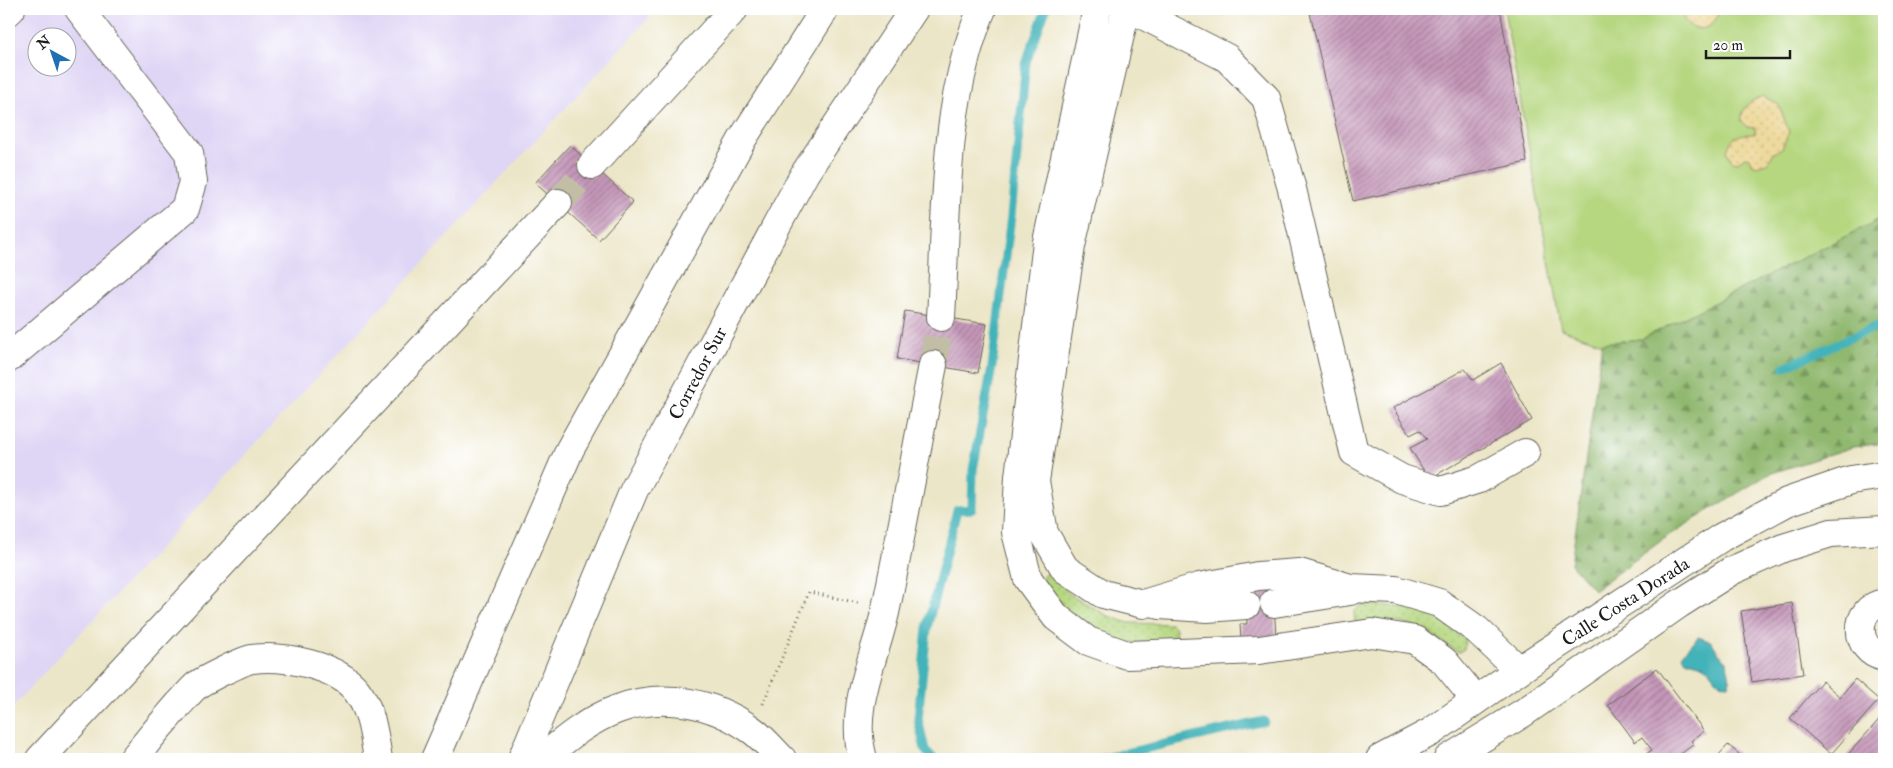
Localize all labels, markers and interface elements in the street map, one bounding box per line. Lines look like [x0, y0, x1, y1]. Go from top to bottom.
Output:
north arrow [28, 28, 78, 78]
scale bar [1706, 28, 1789, 60]
text: N [33, 32, 55, 54]
text: 20 m [1713, 36, 1743, 55]
street label: Corredor Sur [663, 323, 732, 424]
street label: Calle Costa Dorada [1557, 552, 1694, 652]

